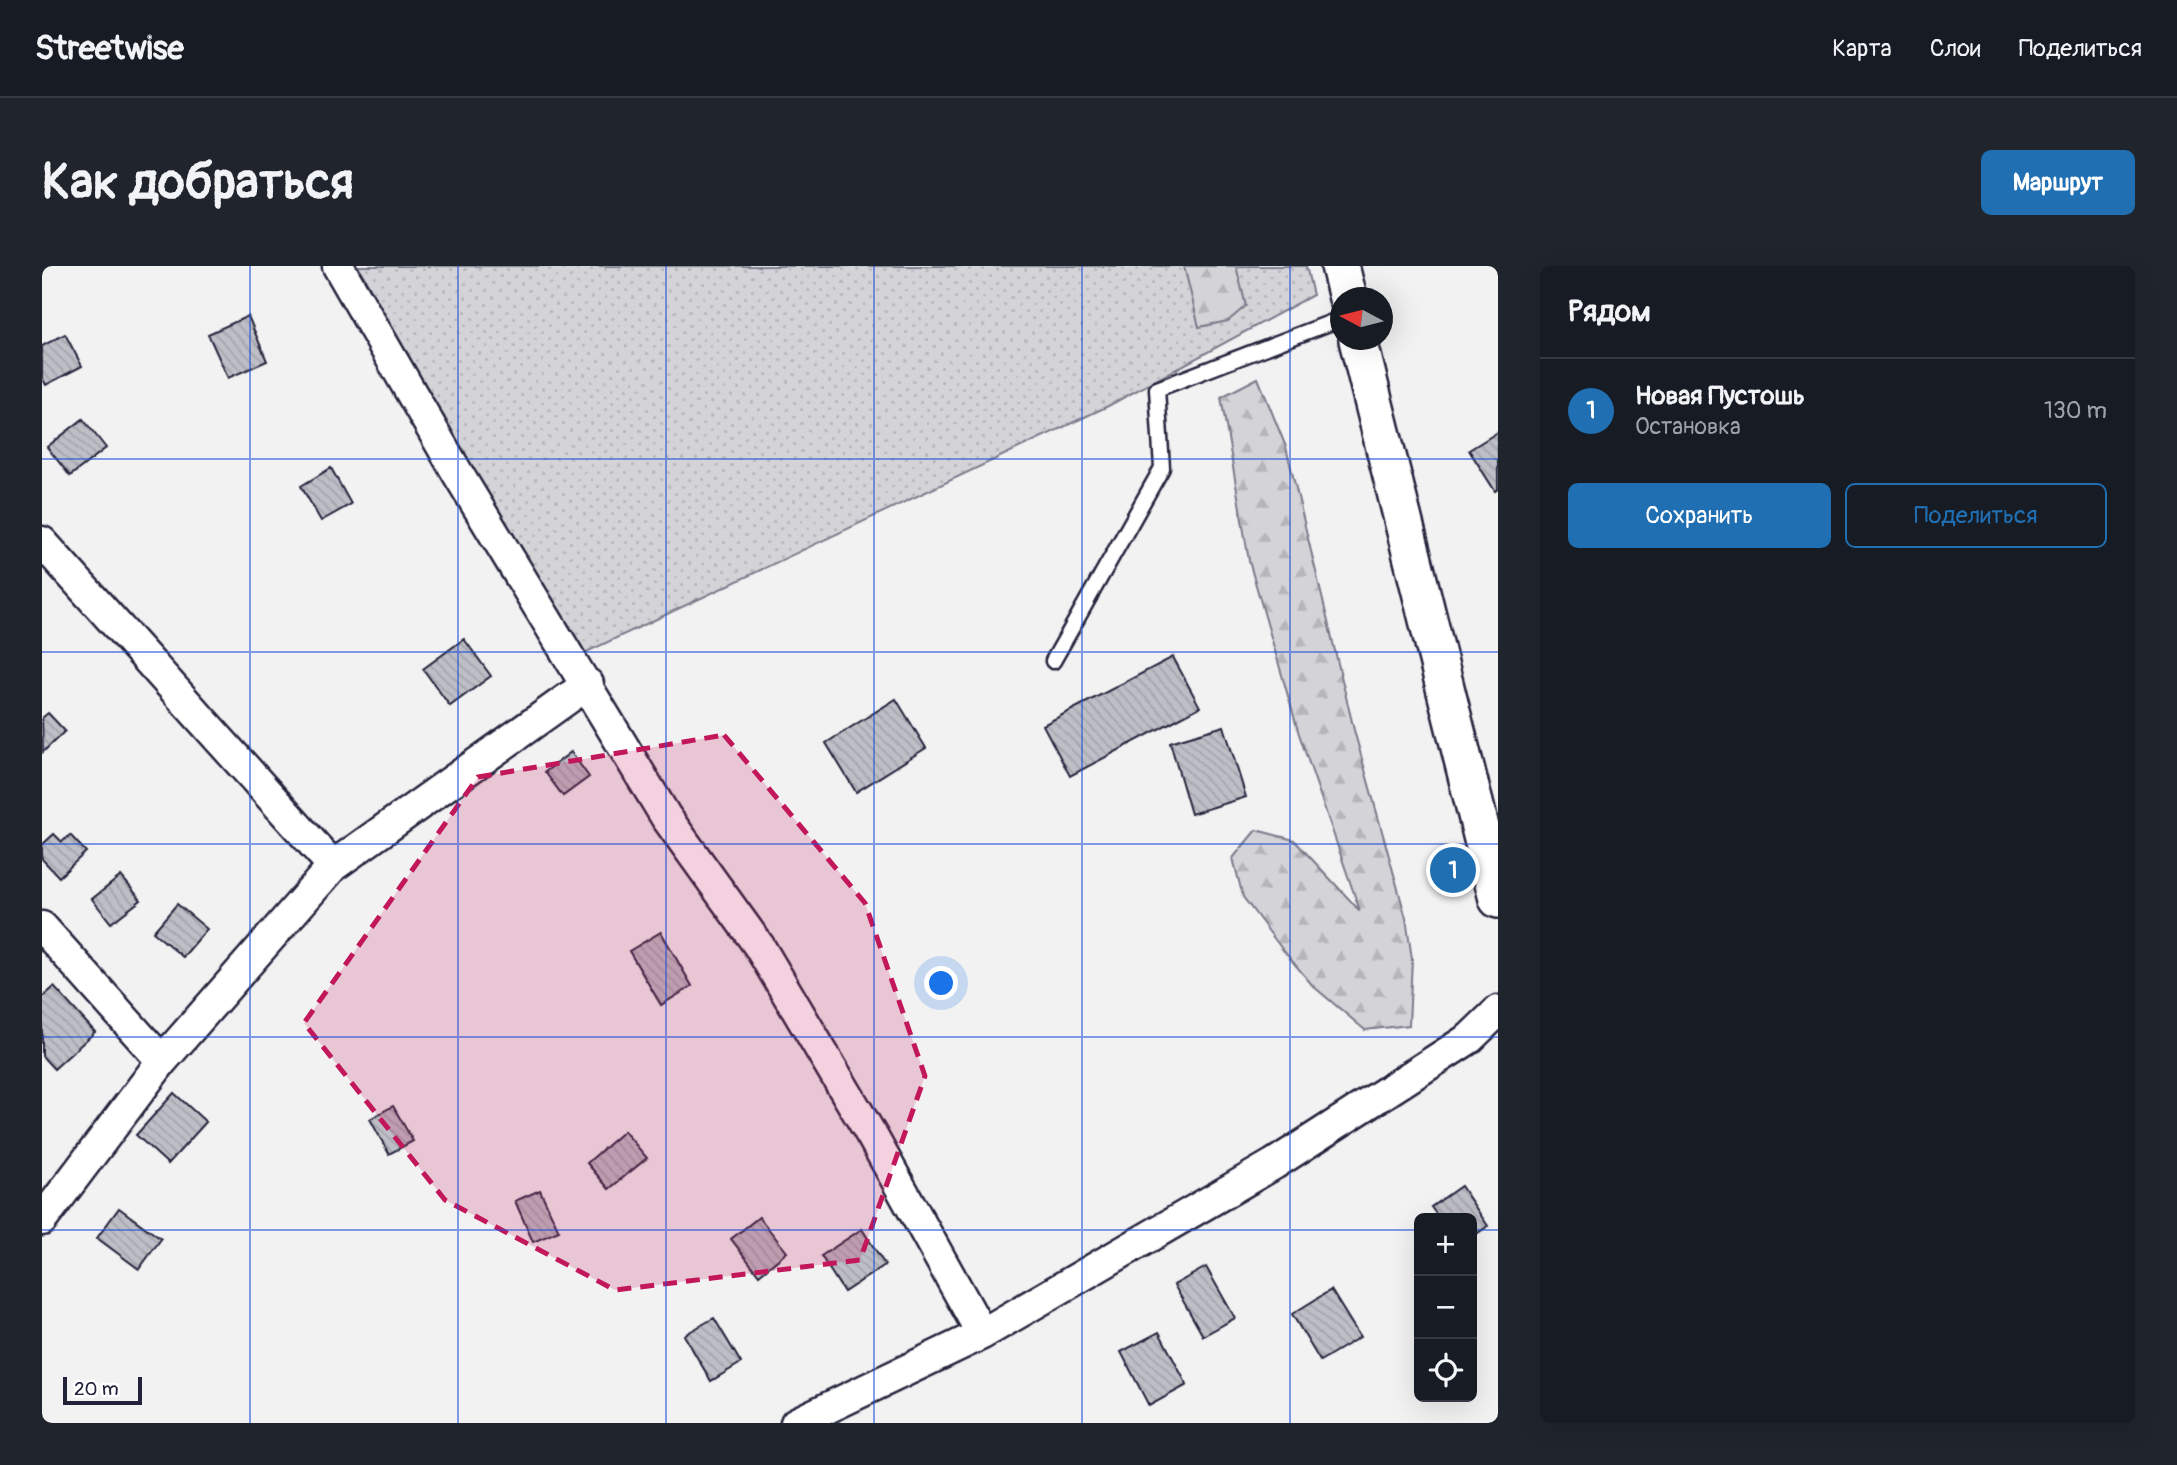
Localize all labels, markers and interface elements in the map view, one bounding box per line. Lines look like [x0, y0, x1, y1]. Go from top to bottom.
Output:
text: Streetwise [35, 28, 184, 69]
text: Карта [1832, 34, 1892, 63]
text: Слои [1930, 34, 1981, 63]
text: Поделиться [2019, 34, 2142, 63]
button: Маршрут [1981, 150, 2135, 215]
text: Как добраться [42, 152, 354, 213]
north arrow [1330, 287, 1393, 350]
text: Рядом [1568, 293, 1651, 330]
text: Новая Пустошь [1635, 380, 1805, 412]
text: 1 [1587, 396, 1596, 425]
text: 130 m [2044, 396, 2107, 425]
text: Остановка [1635, 412, 1741, 441]
button: Сохранить [1568, 483, 1831, 548]
button: Поделиться [1845, 483, 2107, 548]
pin: 1 [1430, 844, 1476, 896]
your location [924, 966, 958, 1000]
map controls [1414, 1213, 1477, 1402]
button: + [1414, 1213, 1477, 1276]
button: − [1414, 1276, 1477, 1339]
button: locate [1414, 1339, 1477, 1402]
scale bar [63, 1374, 142, 1406]
text: 20 m [74, 1377, 119, 1401]

